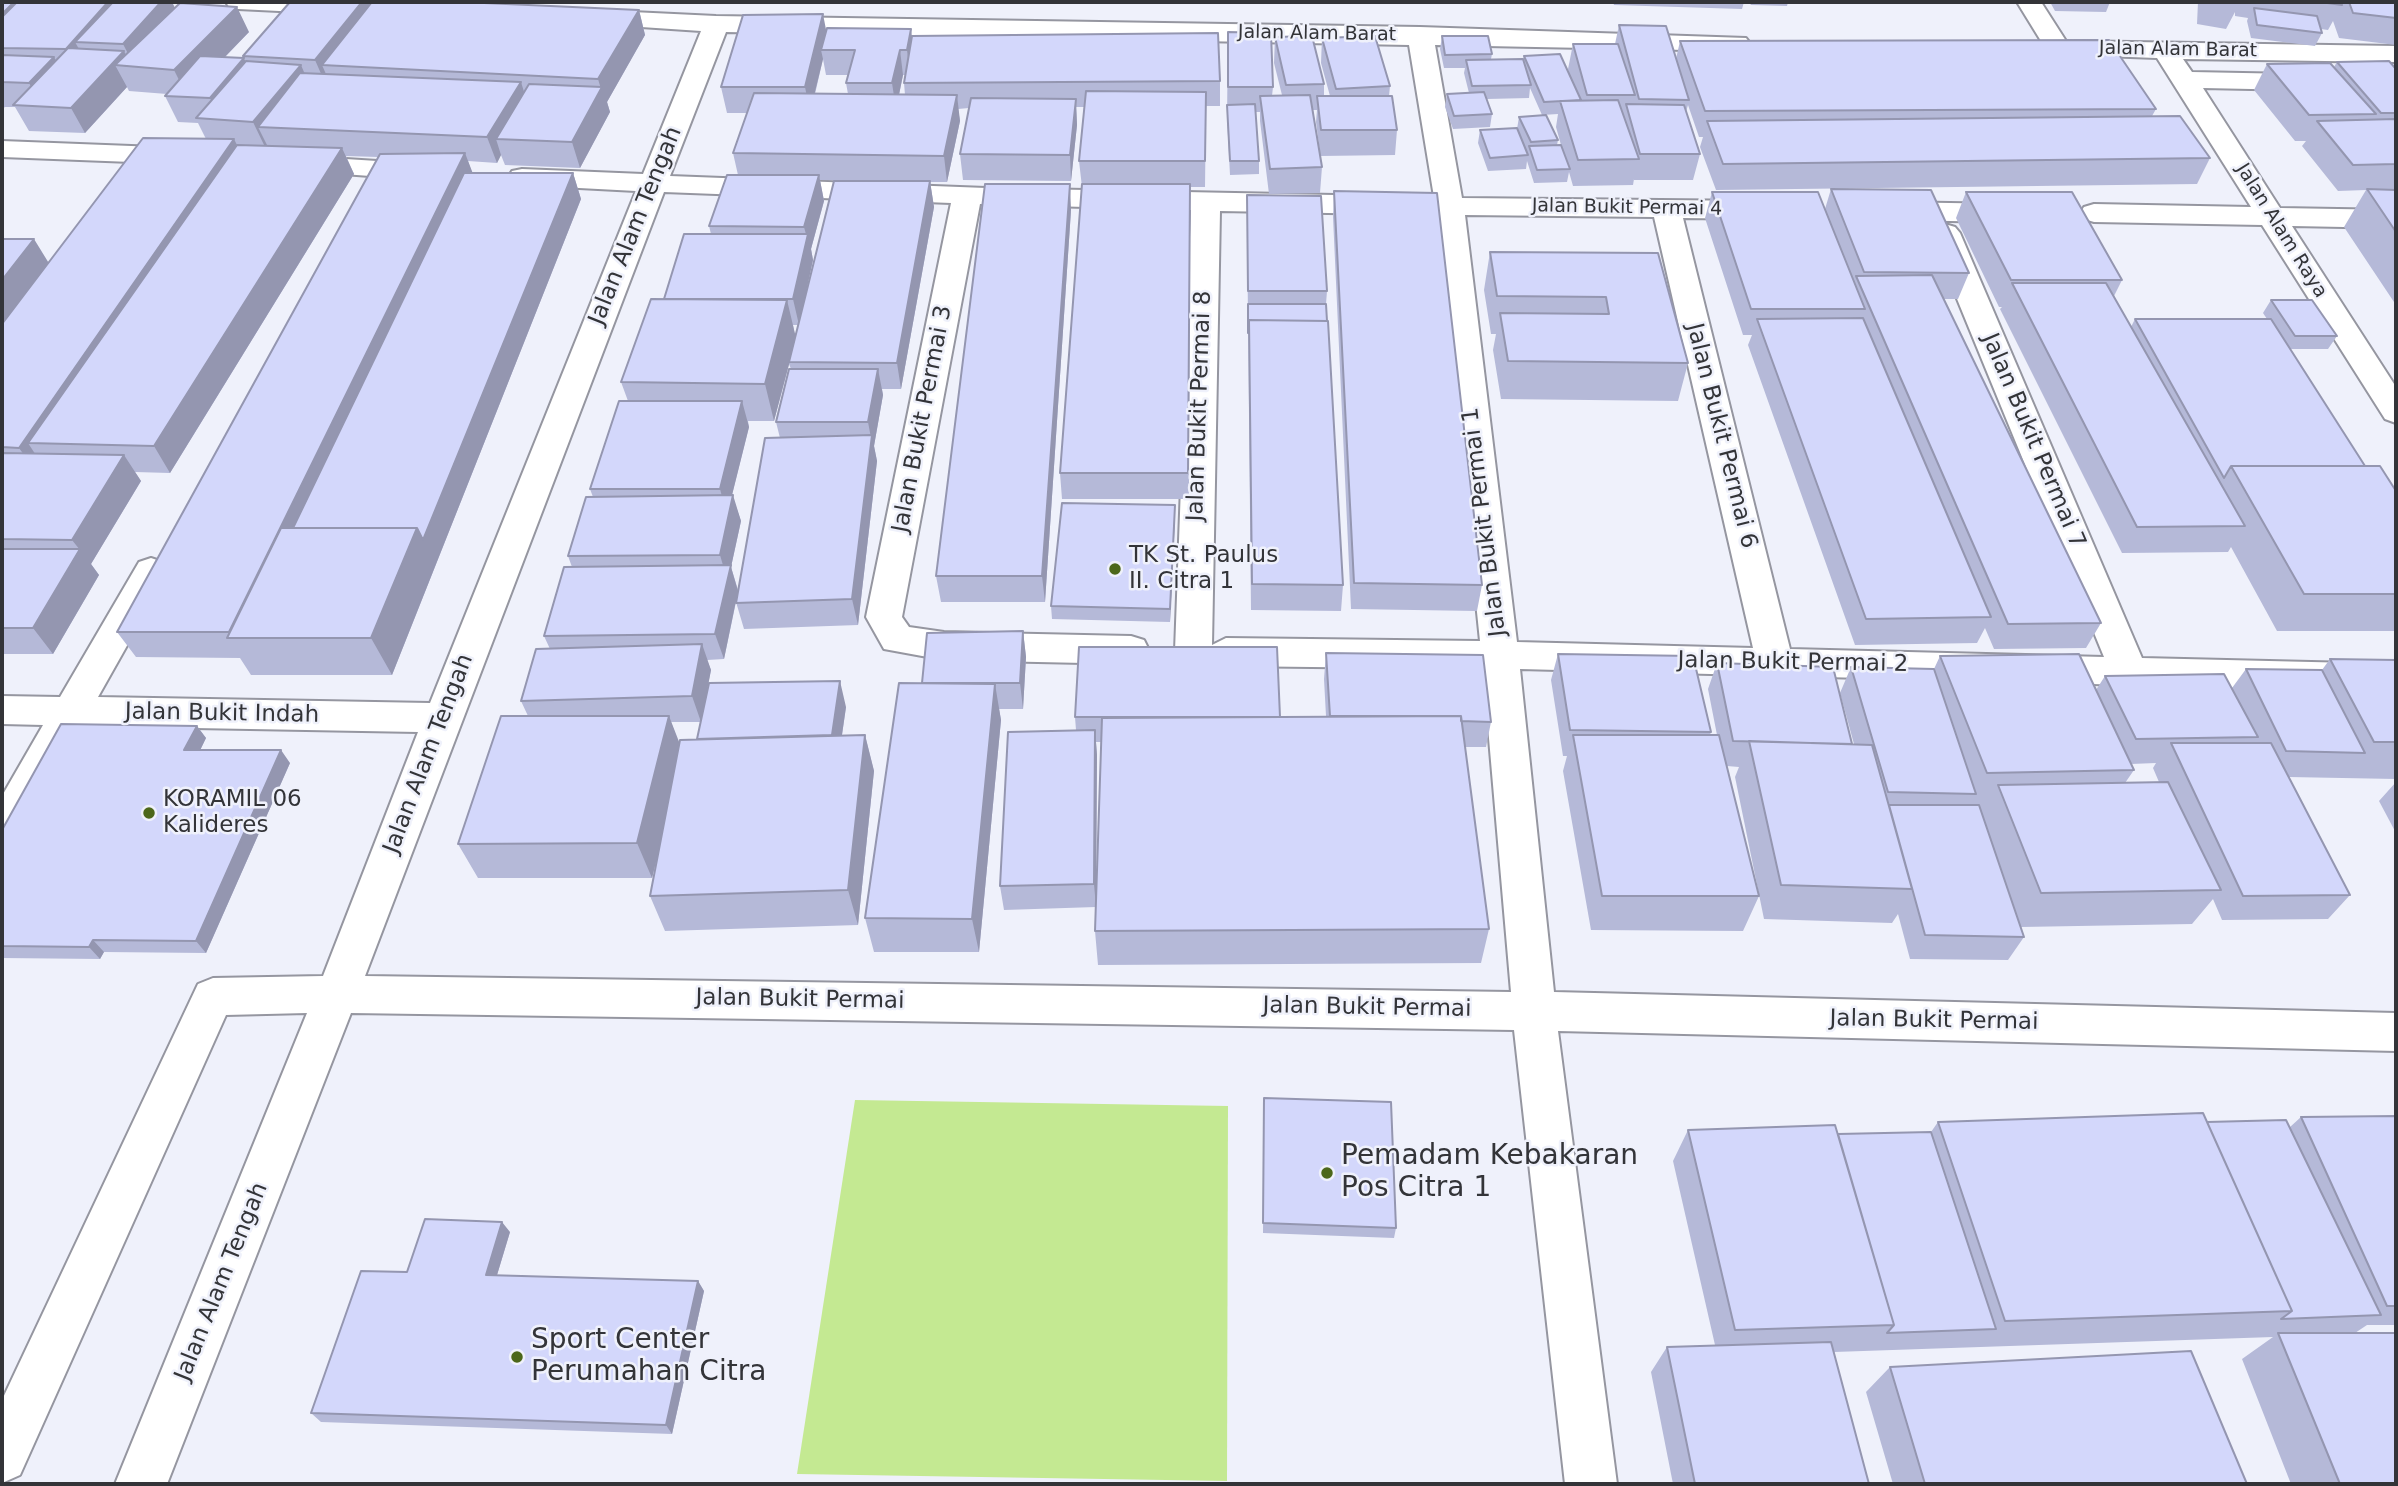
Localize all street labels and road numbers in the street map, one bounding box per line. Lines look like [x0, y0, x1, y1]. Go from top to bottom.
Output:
street label: Jalan Alam Barat [1238, 21, 1396, 47]
street label: Jalan Alam Barat [2099, 37, 2257, 63]
street label: Jalan Alam Tengah [584, 123, 688, 329]
street label: Jalan Alam Raya [2231, 160, 2331, 302]
street label: Jalan Bukit Permai 4 [1532, 195, 1722, 221]
street label: Jalan Bukit Permai 8 [1182, 290, 1218, 522]
street label: Jalan Bukit Permai 3 [887, 303, 959, 535]
street label: Jalan Bukit Permai 6 [1680, 321, 1762, 551]
street label: Jalan Bukit Permai 7 [1975, 329, 2091, 553]
street label: Jalan Bukit Permai 1 [1457, 406, 1513, 638]
street label: Jalan Bukit Permai 2 [1677, 647, 1909, 679]
street label: Jalan Alam Tengah [378, 650, 480, 858]
street label: Jalan Bukit Indah [125, 699, 319, 729]
street label: Jalan Bukit Permai [695, 984, 905, 1016]
street label: Jalan Bukit Permai [1262, 992, 1472, 1024]
street label: Jalan Bukit Permai [1829, 1005, 2039, 1037]
street label: Jalan Alam Tengah [170, 1179, 274, 1385]

